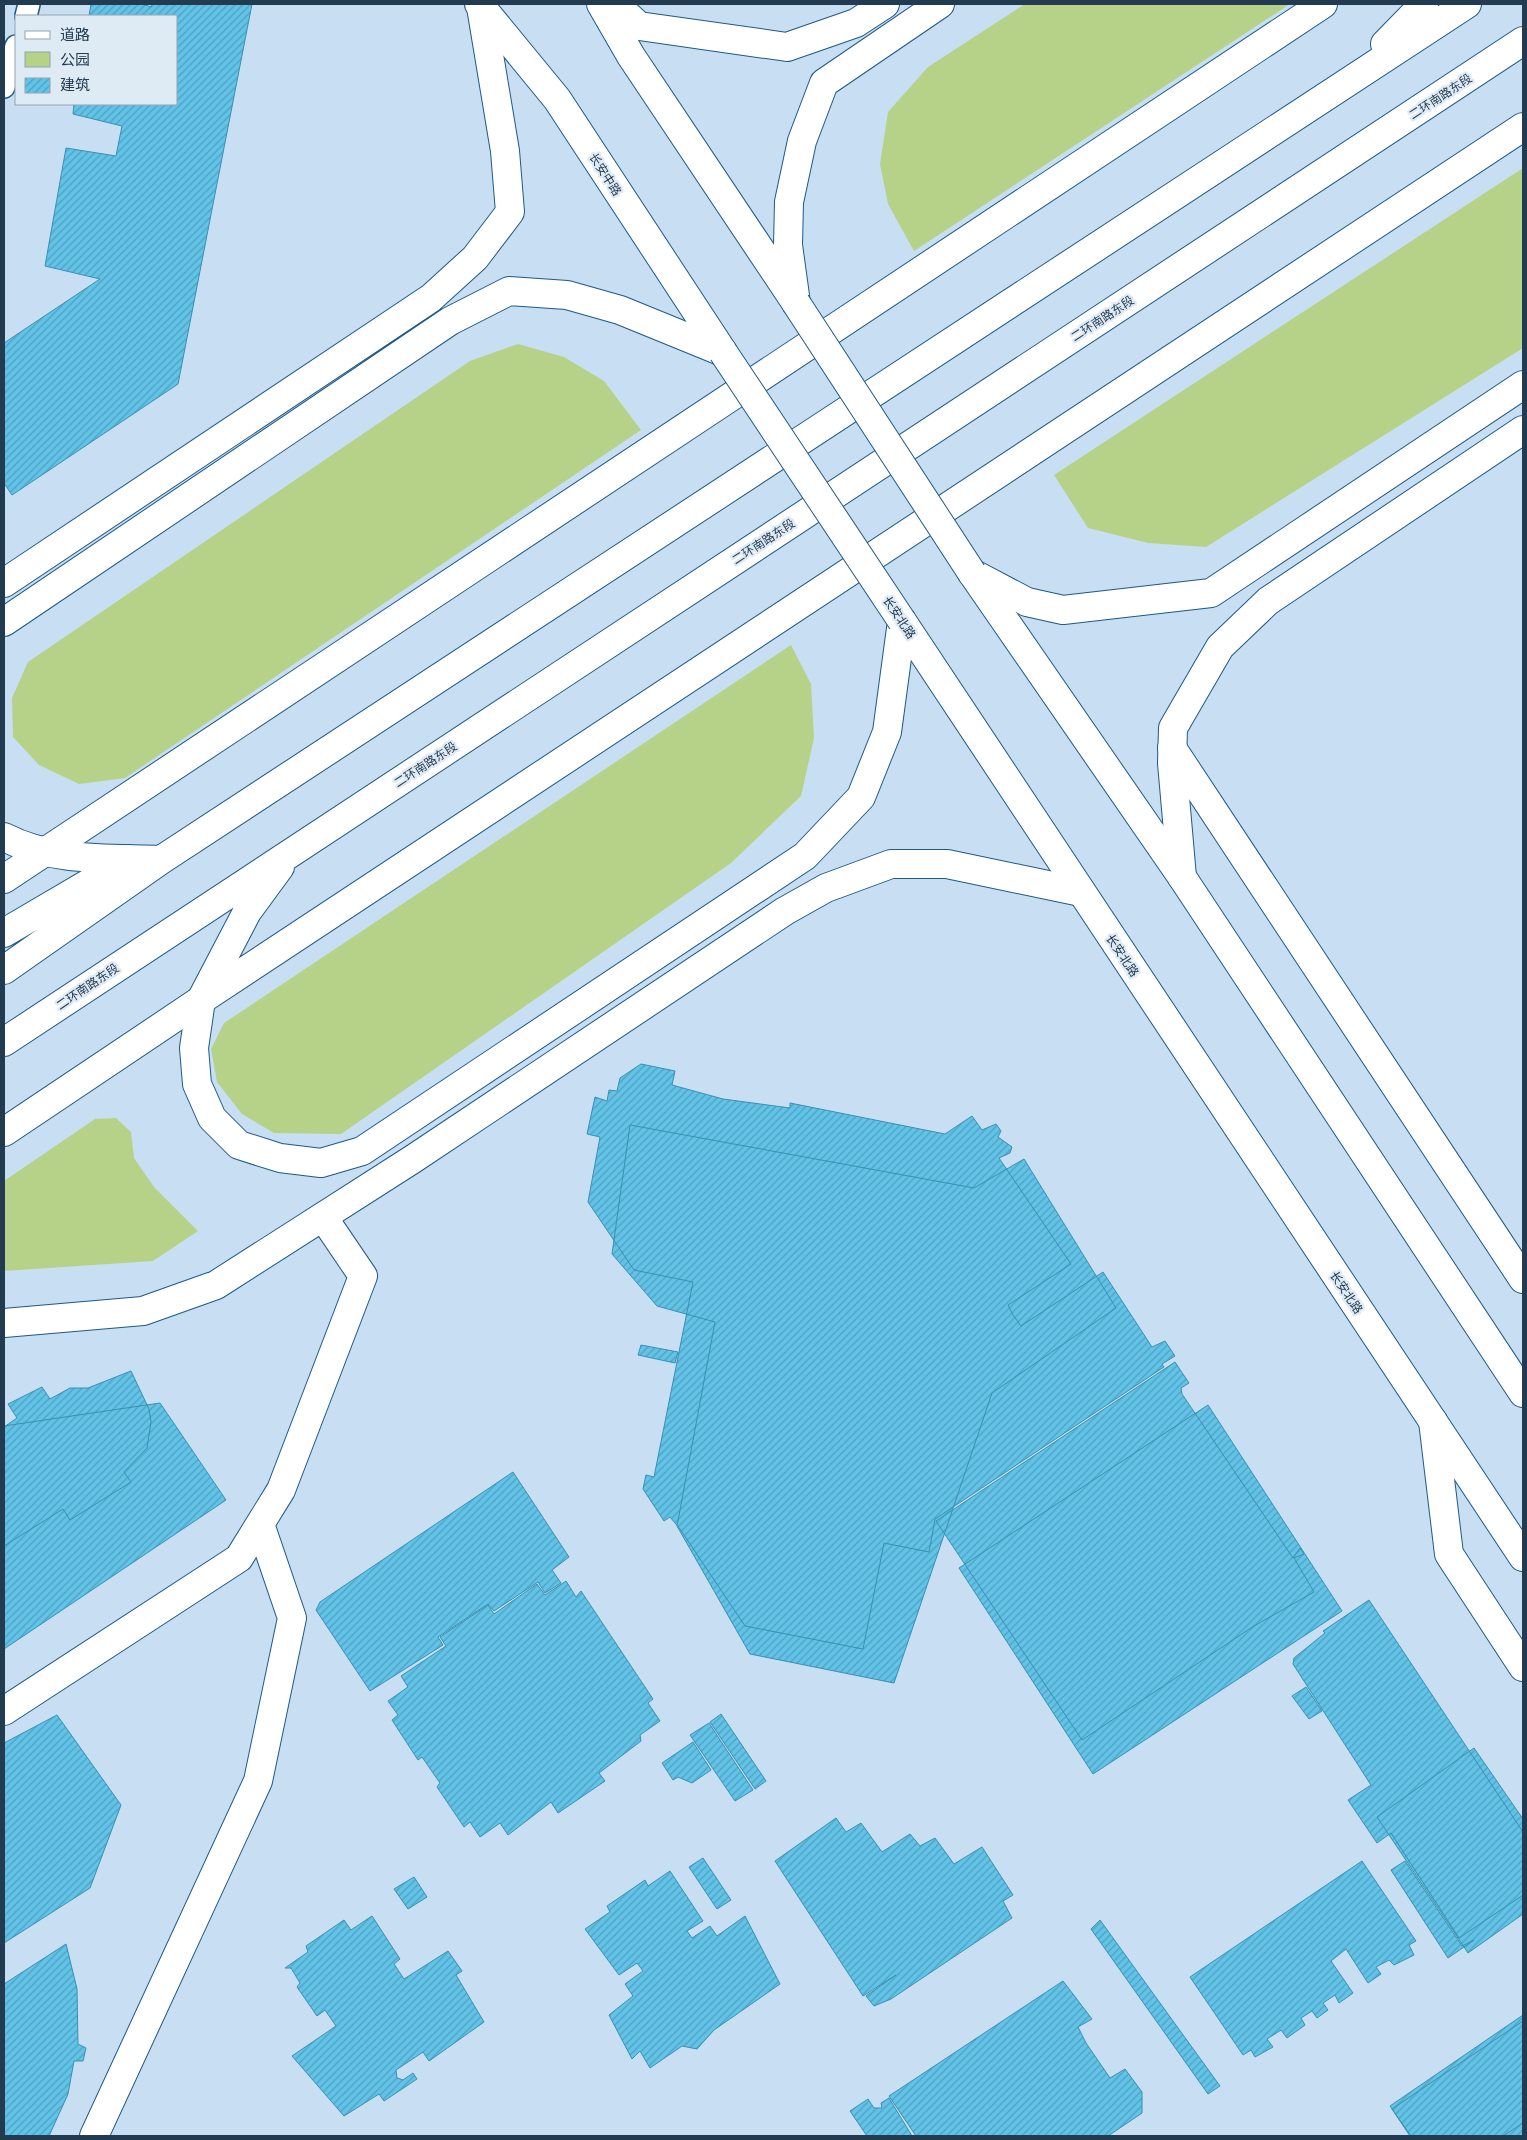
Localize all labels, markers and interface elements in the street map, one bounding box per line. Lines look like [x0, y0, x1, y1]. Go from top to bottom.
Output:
legend [15, 15, 178, 105]
text: 道路 [60, 22, 90, 45]
text: 公园 [60, 47, 90, 70]
street label: 二环南路东段 [1405, 69, 1475, 123]
text: 建筑 [60, 72, 90, 95]
street label: 长安中路 [585, 149, 627, 199]
street label: 二环南路东段 [1067, 291, 1137, 345]
street label: 二环南路东段 [728, 514, 798, 568]
street label: 长安北路 [879, 592, 921, 642]
street label: 二环南路东段 [390, 737, 460, 791]
street label: 长安北路 [1102, 930, 1144, 980]
street label: 二环南路东段 [52, 958, 122, 1014]
street label: 长安北路 [1326, 1267, 1368, 1317]

